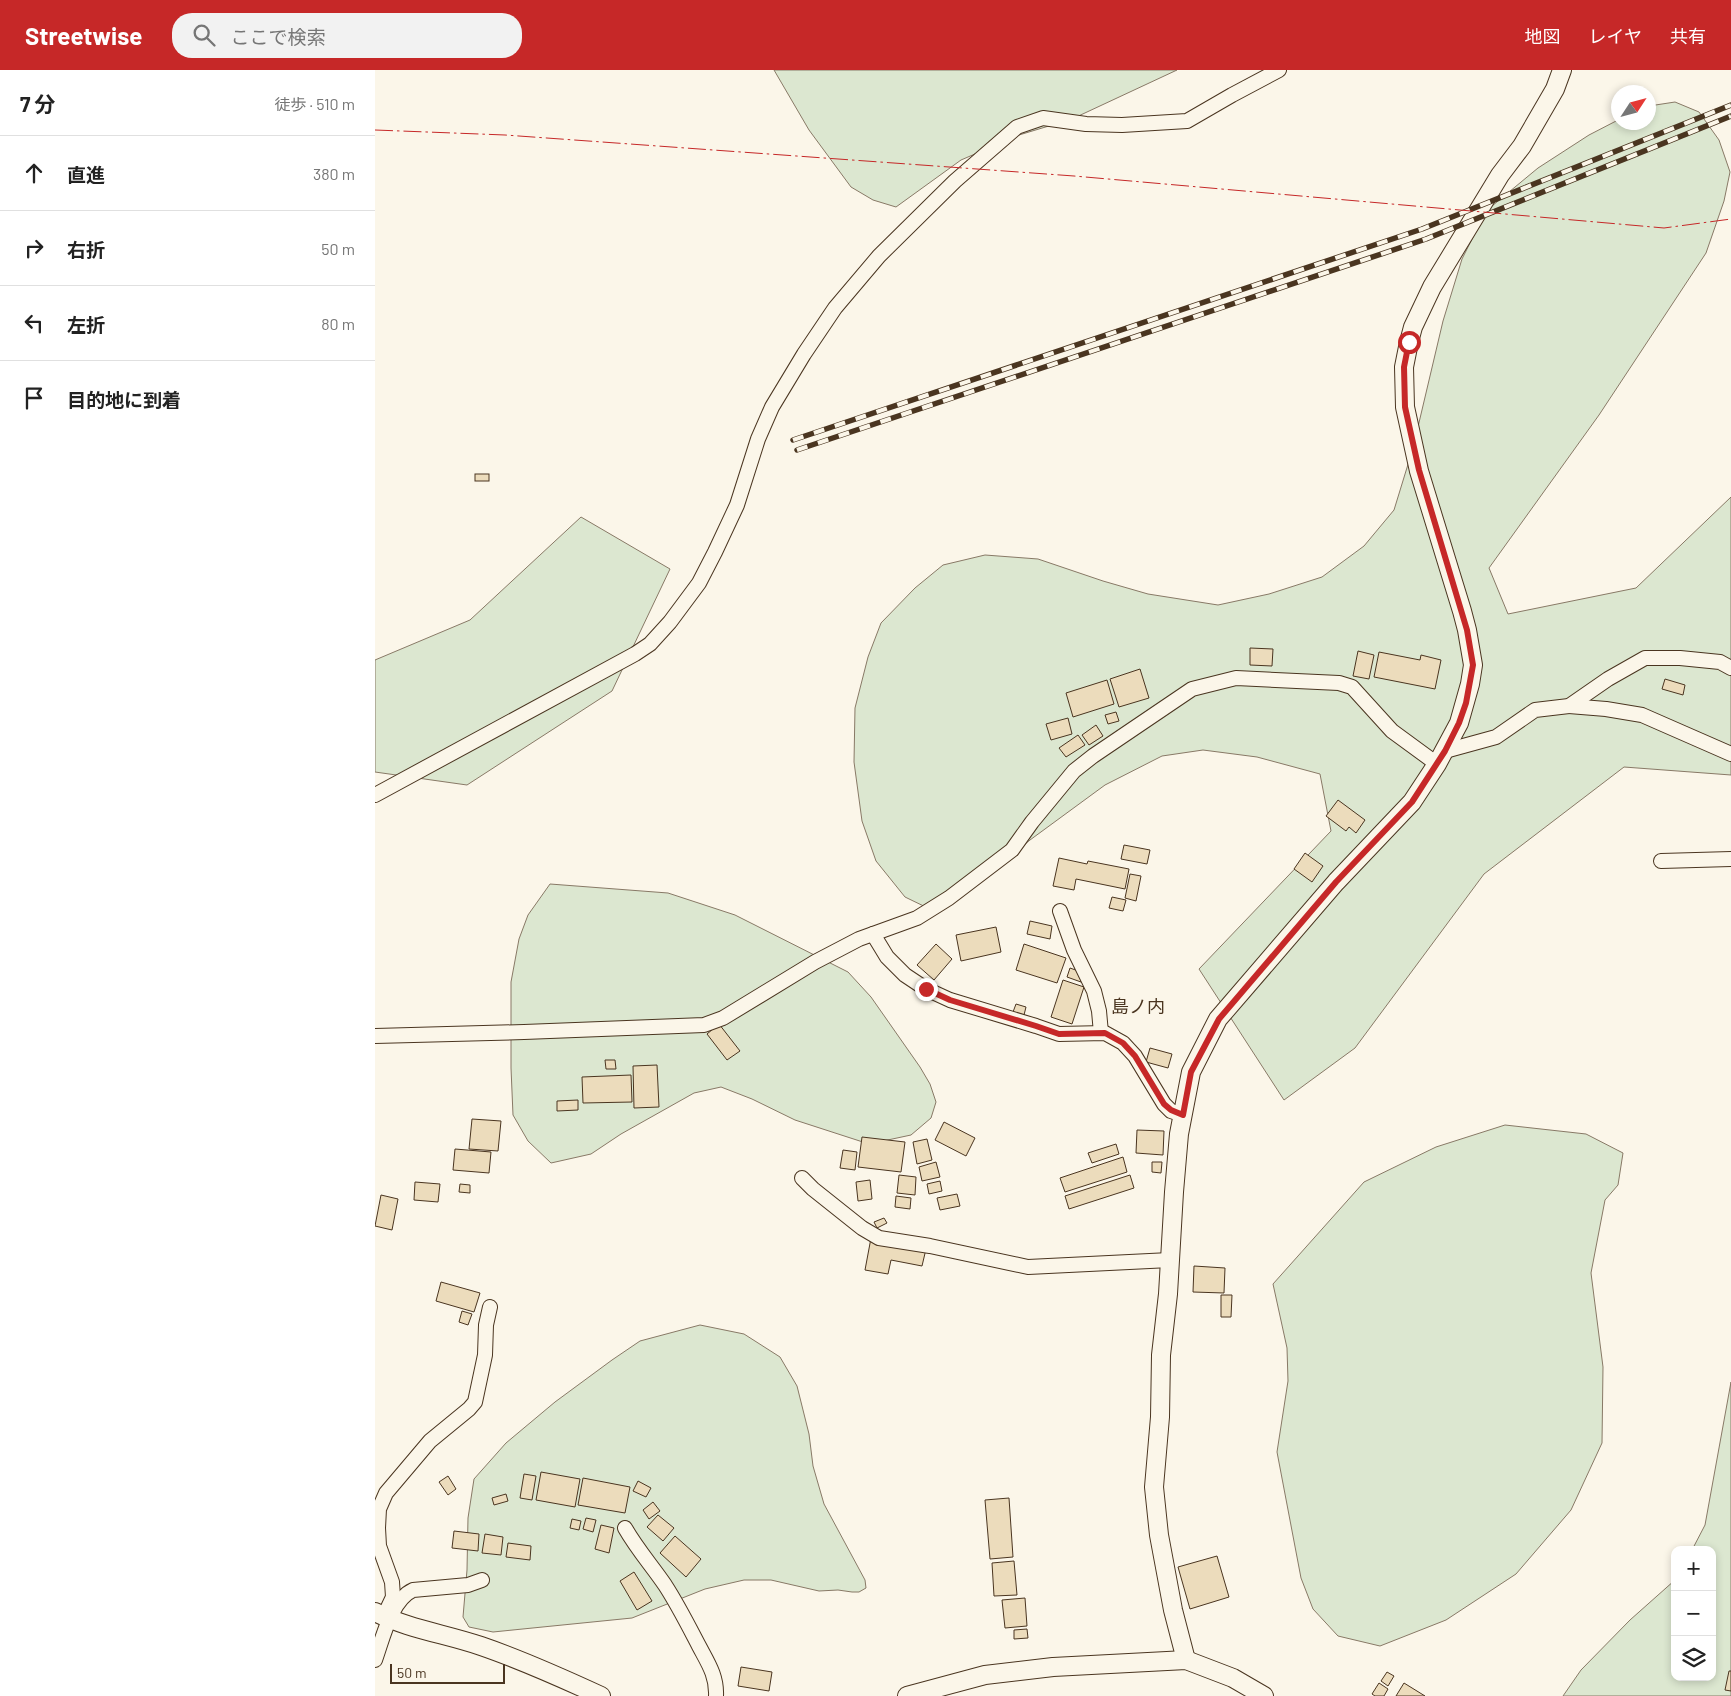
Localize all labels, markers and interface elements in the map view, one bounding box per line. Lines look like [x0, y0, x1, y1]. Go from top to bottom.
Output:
search box [172, 13, 522, 58]
text: Streetwise [25, 21, 142, 50]
icon: search [190, 21, 218, 49]
text: ここで検索 [230, 25, 325, 48]
text: 地図 [1525, 25, 1561, 47]
text: レイヤ [1589, 25, 1642, 47]
text: 共有 [1670, 25, 1706, 47]
north arrow [1611, 85, 1656, 130]
text: 7 分 [20, 91, 56, 116]
text: 徒歩 · 510 m [274, 94, 355, 113]
icon: ahead [20, 159, 48, 187]
text: 直進 [67, 163, 105, 186]
text: 380 m [313, 164, 355, 183]
icon: right [20, 234, 48, 262]
text: 右折 [67, 238, 105, 261]
text: 50 m [321, 239, 355, 258]
icon: left [20, 309, 48, 337]
text: 左折 [67, 313, 105, 336]
text: 80 m [321, 314, 355, 333]
route start [1398, 331, 1421, 354]
icon: arrive [20, 384, 48, 412]
text: 目的地に到着 [67, 388, 181, 411]
route end [915, 978, 938, 1001]
district label: 島ノ内 [1111, 995, 1165, 1017]
map controls [1671, 1546, 1716, 1681]
button: + [1671, 1546, 1716, 1591]
button: − [1671, 1591, 1716, 1636]
button: layers [1671, 1636, 1716, 1681]
scale bar [390, 1661, 505, 1684]
text: 50 m [397, 1664, 426, 1681]

